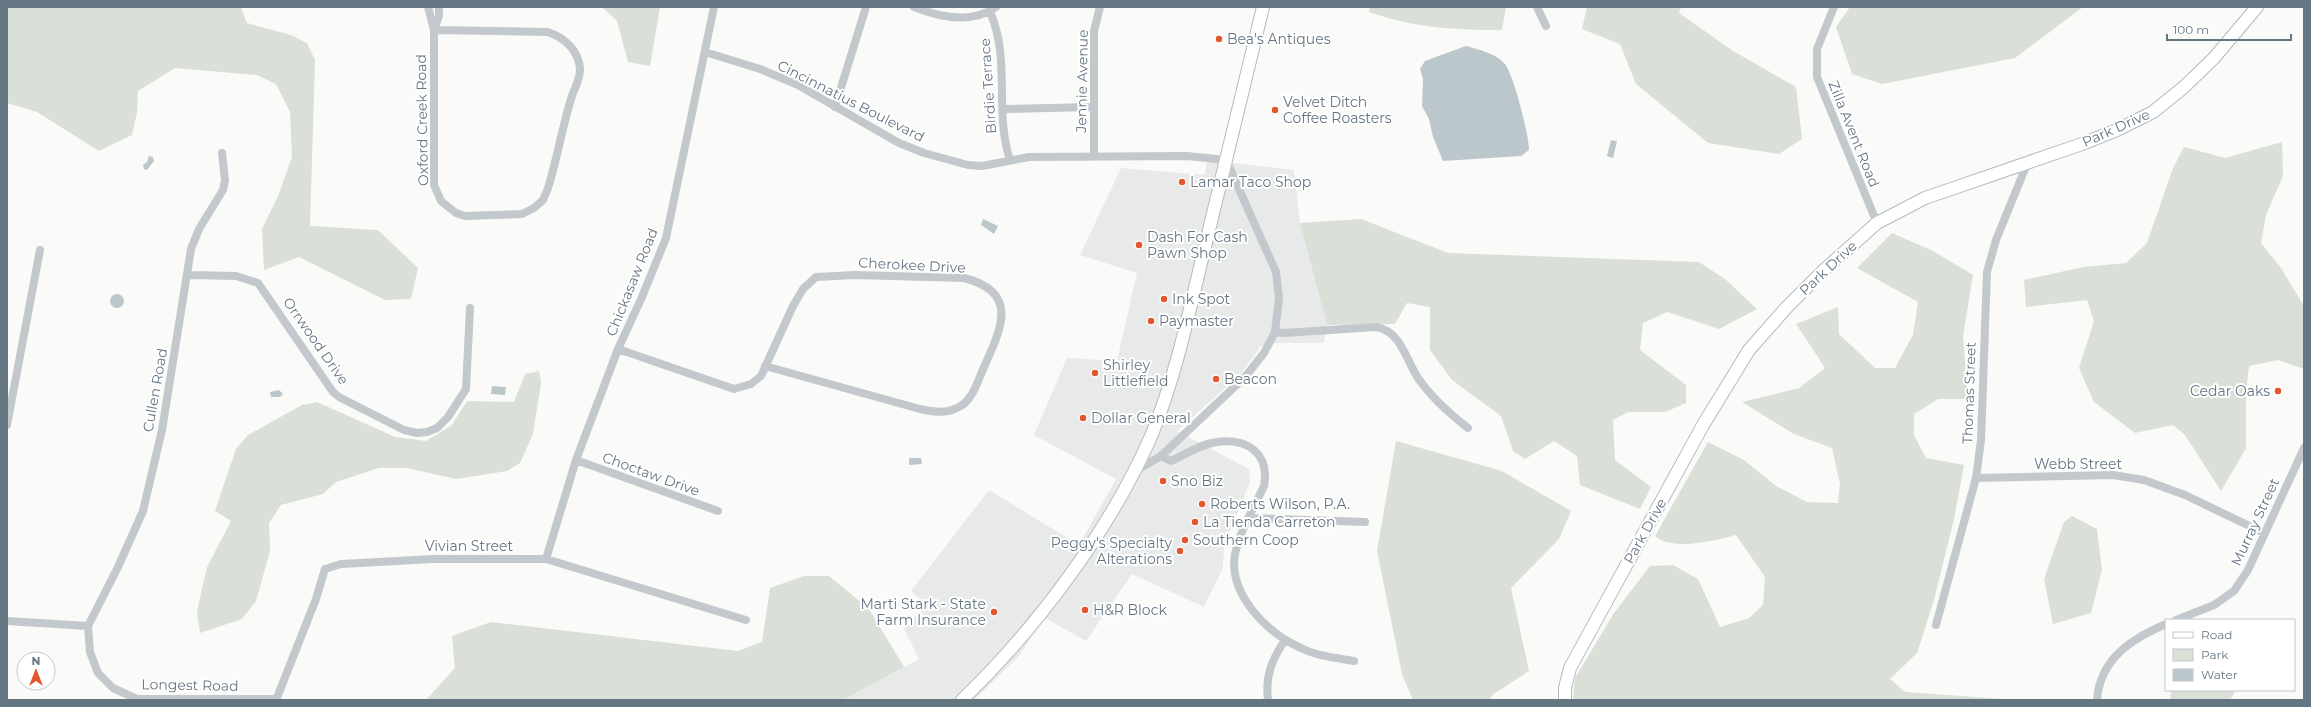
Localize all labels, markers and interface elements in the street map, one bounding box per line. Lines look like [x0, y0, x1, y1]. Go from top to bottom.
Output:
scale bar [2167, 16, 2291, 42]
text: 100 m [2173, 22, 2209, 37]
street label: Jennie Avenue [1072, 29, 1092, 134]
place label: Bea's Antiques [1227, 30, 1331, 48]
marker: Bea's Antiques [1214, 34, 1224, 44]
street label: Birdie Terrace [976, 38, 1000, 134]
street label: Oxford Creek Road [412, 54, 432, 186]
street label: Cincinnatius Boulevard [774, 56, 928, 146]
street label: Zilla Avent Road [1824, 78, 1884, 190]
place label: Velvet Ditch Coffee Roasters [1283, 93, 1392, 127]
marker: Velvet Ditch Coffee Roasters [1270, 105, 1280, 115]
street label: Park Drive [2079, 105, 2153, 151]
place label: Lamar Taco Shop [1190, 173, 1311, 191]
marker: Lamar Taco Shop [1177, 177, 1187, 187]
street label: Chickasaw Road [602, 225, 662, 339]
place label: Dash For Cash Pawn Shop [1147, 228, 1248, 262]
street label: Park Drive [1795, 237, 1861, 299]
marker: Dash For Cash Pawn Shop [1134, 240, 1144, 250]
street label: Cherokee Drive [858, 253, 966, 277]
place label: Ink Spot [1172, 290, 1231, 308]
street label: Orrwood Drive [279, 294, 353, 388]
marker: Ink Spot [1159, 294, 1169, 304]
place label: Paymaster [1159, 312, 1234, 330]
marker: Paymaster [1146, 316, 1156, 326]
street label: Thomas Street [1958, 341, 1980, 444]
street label: Cullen Road [139, 347, 171, 433]
place label: Shirley Littlefield [1103, 356, 1169, 390]
marker: Shirley Littlefield [1090, 368, 1100, 378]
place label: Beacon [1224, 370, 1277, 388]
marker: Beacon [1211, 374, 1221, 384]
place label: Cedar Oaks [2190, 382, 2270, 400]
marker: Cedar Oaks [2273, 386, 2283, 396]
place label: Dollar General [1091, 409, 1191, 427]
marker: Dollar General [1078, 413, 1088, 423]
street label: Choctaw Drive [600, 448, 702, 500]
street label: Webb Street [2034, 455, 2122, 473]
place label: Sno Biz [1171, 472, 1223, 490]
street label: Murray Street [2227, 475, 2283, 569]
marker: Sno Biz [1158, 476, 1168, 486]
place label: Roberts Wilson, P.A. [1210, 495, 1350, 513]
street label: Park Drive [1620, 495, 1670, 567]
marker: Roberts Wilson, P.A. [1197, 499, 1207, 509]
place label: La Tienda Carreton [1203, 513, 1335, 531]
marker: La Tienda Carreton [1190, 517, 1200, 527]
place label: Southern Coop [1193, 531, 1299, 549]
place label: Peggy's Specialty Alterations [1051, 534, 1172, 568]
marker: Southern Coop [1180, 535, 1190, 545]
street label: Vivian Street [425, 537, 513, 555]
marker: Peggy's Specialty Alterations [1175, 546, 1185, 556]
place label: Marti Stark - State Farm Insurance [860, 595, 986, 629]
place label: H&R Block [1093, 601, 1167, 619]
marker: H&R Block [1080, 605, 1090, 615]
marker: Marti Stark - State Farm Insurance [989, 607, 999, 617]
legend [2165, 619, 2295, 691]
text: Road [2201, 627, 2232, 642]
text: Park [2201, 647, 2229, 662]
north arrow [16, 651, 56, 691]
text: N [32, 654, 40, 668]
text: Water [2201, 667, 2238, 682]
street label: Longest Road [141, 675, 239, 695]

